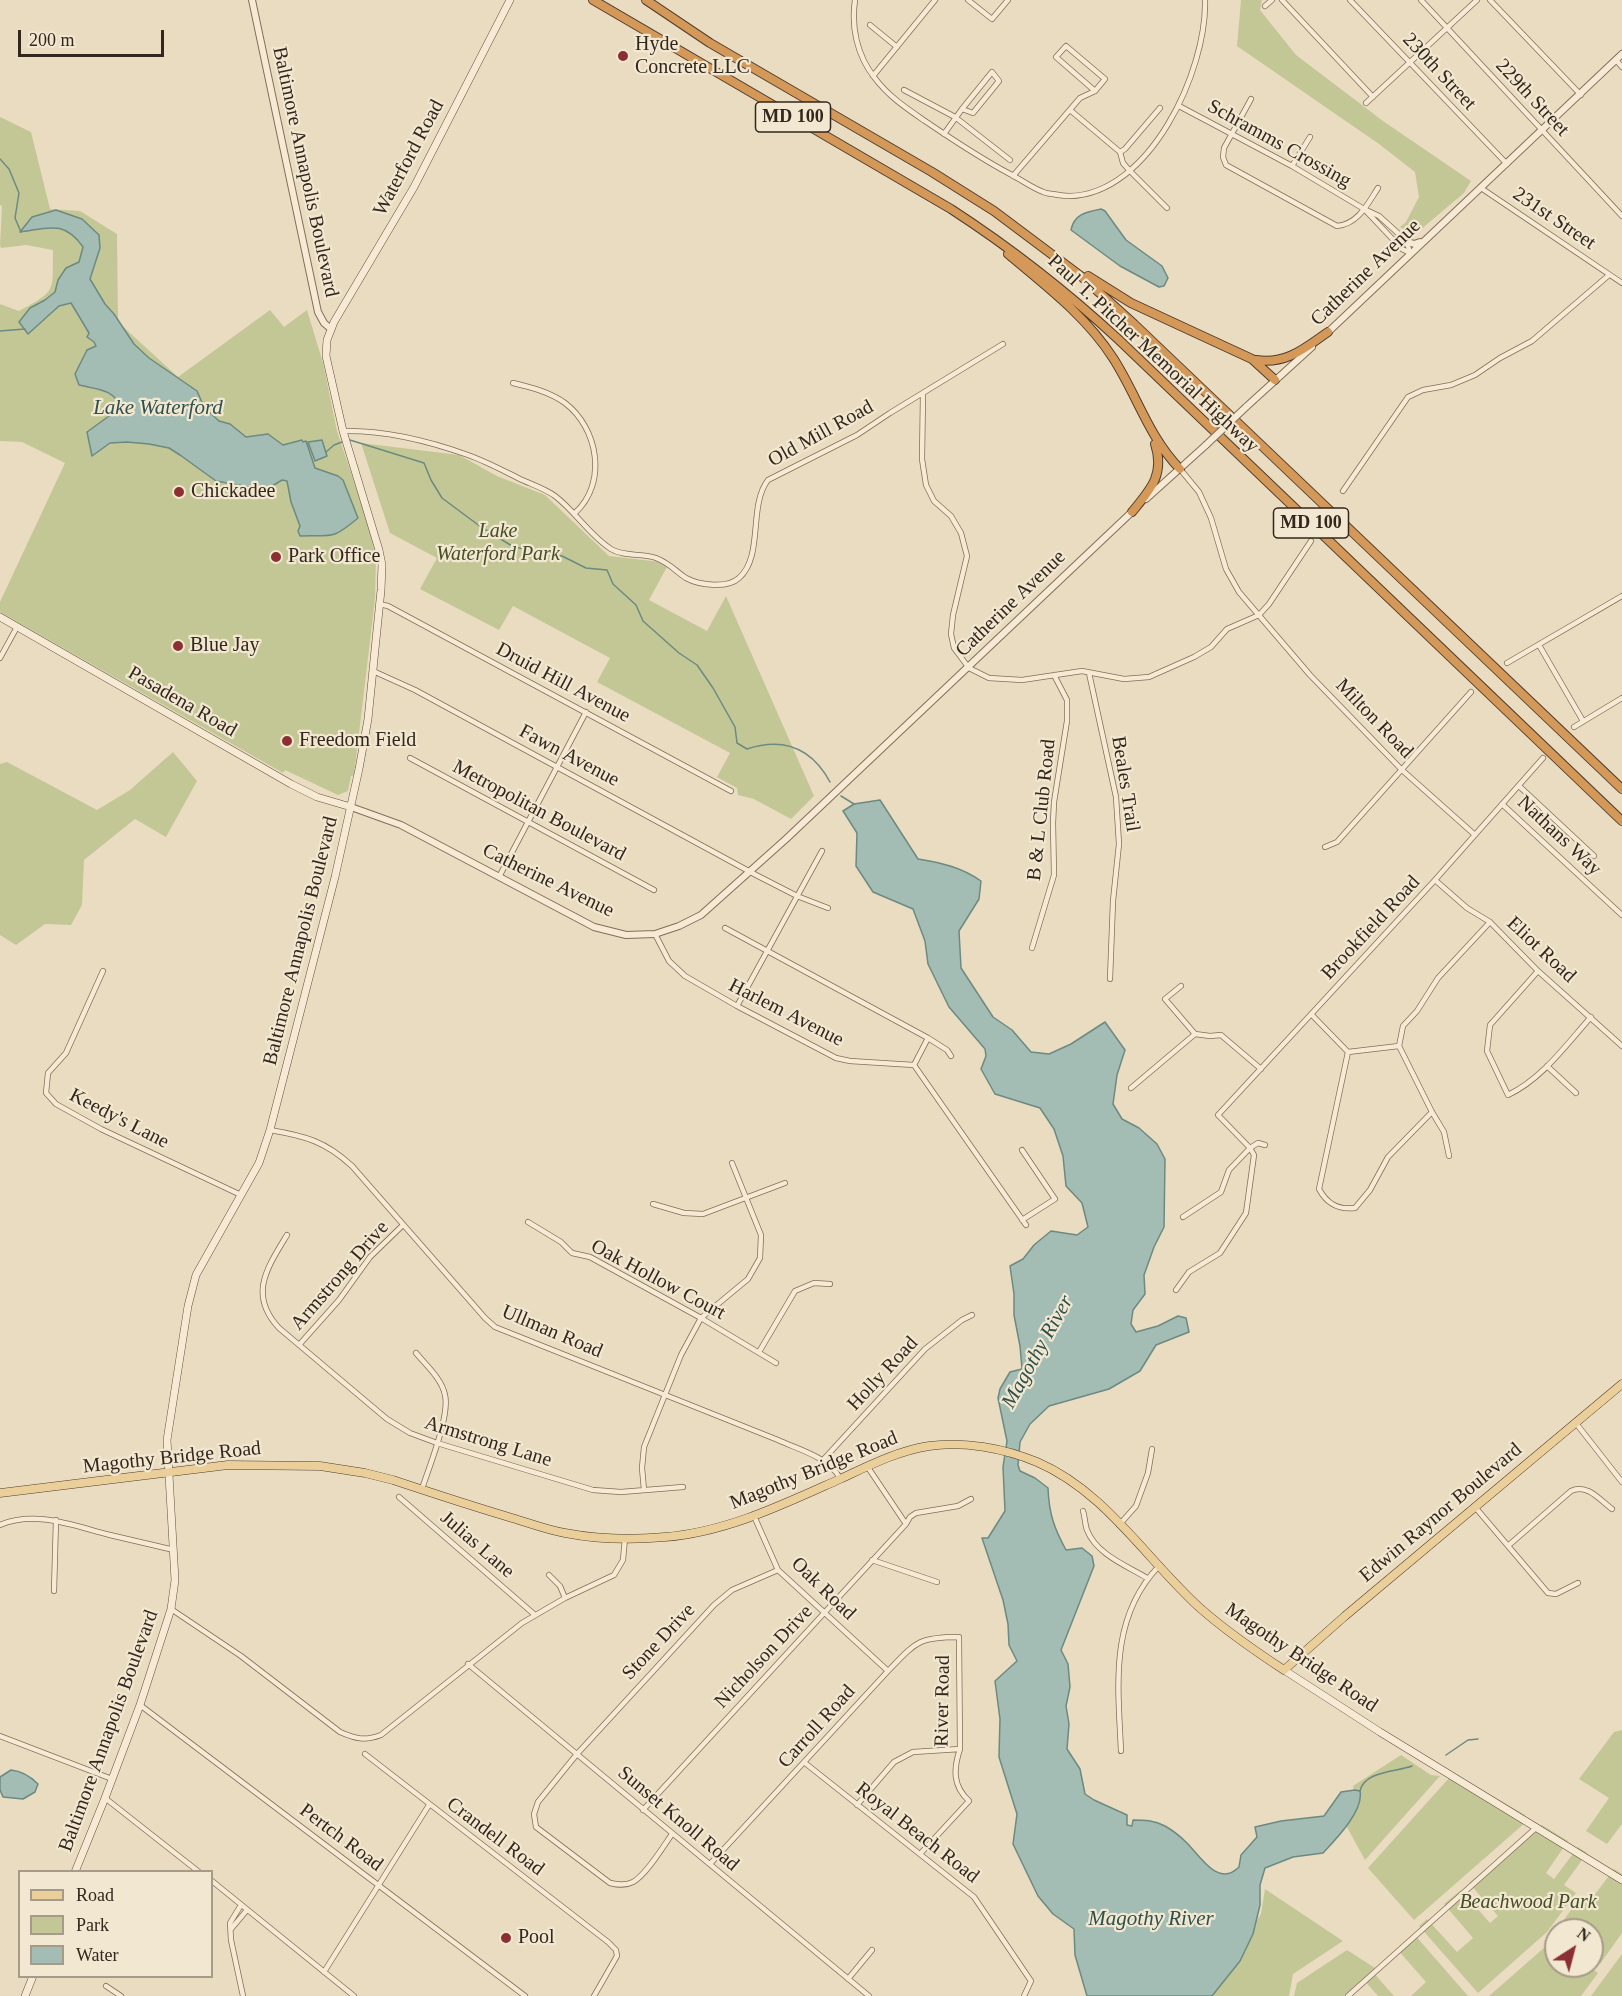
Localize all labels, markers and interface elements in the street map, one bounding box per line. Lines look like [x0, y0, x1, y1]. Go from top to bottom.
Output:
scale bar [21, 18, 166, 56]
street label: 230th Street [1397, 28, 1481, 116]
text: 200 m [29, 30, 75, 50]
place label: Hyde Concrete LLC [635, 33, 750, 80]
street label: Baltimore Annapolis Boulevard [267, 45, 343, 299]
marker: Hyde Concrete LLC [616, 49, 630, 63]
street label: 229th Street [1490, 54, 1574, 142]
street label: Schramms Crossing [1203, 95, 1355, 193]
street label: Waterford Road [368, 96, 450, 220]
road number: MD 100 [756, 102, 830, 132]
street label: 231st Street [1508, 182, 1600, 256]
street label: Catherine Avenue [1306, 215, 1426, 331]
street label: Paul T. Pitcher Memorial Highway [1042, 250, 1264, 458]
water label: Lake Waterford [93, 395, 223, 421]
street label: Old Mill Road [764, 395, 878, 473]
place label: Chickadee [191, 480, 275, 504]
marker: Chickadee [172, 485, 186, 499]
road number: MD 100 [1274, 508, 1348, 538]
park label: Lake Waterford Park [436, 520, 560, 567]
place label: Park Office [288, 545, 380, 569]
street label: Catherine Avenue [951, 546, 1071, 662]
marker: Park Office [269, 550, 283, 564]
place label: Blue Jay [190, 634, 259, 658]
street label: Druid Hill Avenue [492, 638, 634, 728]
marker: Blue Jay [171, 639, 185, 653]
street label: Pasadena Road [123, 661, 241, 743]
street label: Milton Road [1330, 674, 1418, 764]
street label: Fawn Avenue [515, 720, 623, 792]
place label: Freedom Field [299, 729, 416, 753]
marker: Freedom Field [280, 734, 294, 748]
street label: Beales Trail [1106, 734, 1144, 834]
street label: B & L Club Road [1023, 738, 1061, 882]
street label: Metropolitan Boulevard [448, 755, 630, 867]
street label: Nathans Way [1512, 791, 1606, 881]
street label: Baltimore Annapolis Boulevard [258, 814, 344, 1068]
street label: Catherine Avenue [478, 839, 618, 923]
street label: Brookfield Road [1317, 871, 1425, 985]
street label: Eliot Road [1501, 912, 1581, 988]
street label: Harlem Avenue [725, 974, 847, 1052]
street label: Keedy's Lane [65, 1084, 173, 1154]
street label: Armstrong Drive [286, 1216, 394, 1336]
street label: Oak Hollow Court [587, 1234, 729, 1326]
water label: Magothy River [997, 1291, 1079, 1413]
street label: Ullman Road [498, 1300, 606, 1364]
street label: Holly Road [843, 1332, 923, 1416]
street label: Armstrong Lane [422, 1411, 554, 1473]
street label: Magothy Bridge Road [727, 1426, 901, 1516]
street label: Magothy Bridge Road [82, 1437, 262, 1479]
street label: Edwin Raynor Boulevard [1355, 1438, 1527, 1588]
street label: Julias Lane [435, 1506, 519, 1584]
street label: Oak Road [786, 1552, 860, 1626]
street label: Magothy Bridge Road [1220, 1598, 1382, 1718]
street label: Stone Drive [617, 1599, 701, 1685]
street label: Nicholson Drive [710, 1600, 818, 1714]
street label: Baltimore Annapolis Boulevard [54, 1607, 164, 1855]
street label: River Road [930, 1655, 956, 1747]
street label: Carroll Road [773, 1680, 861, 1774]
street label: Sunset Knoll Road [612, 1761, 744, 1877]
street label: Royal Beach Road [851, 1777, 983, 1889]
street label: Crandell Road [441, 1792, 549, 1882]
street label: Pertch Road [295, 1799, 387, 1877]
legend [18, 1870, 213, 1978]
text: Road [76, 1885, 114, 1905]
park label: Beachwood Park [1459, 1891, 1597, 1915]
water label: Magothy River [1088, 1906, 1214, 1932]
text: Park [76, 1915, 109, 1935]
north arrow [1544, 1918, 1604, 1978]
text: N [1574, 1924, 1593, 1945]
place label: Pool [518, 1926, 555, 1950]
marker: Pool [499, 1931, 513, 1945]
text: Water [76, 1945, 119, 1965]

